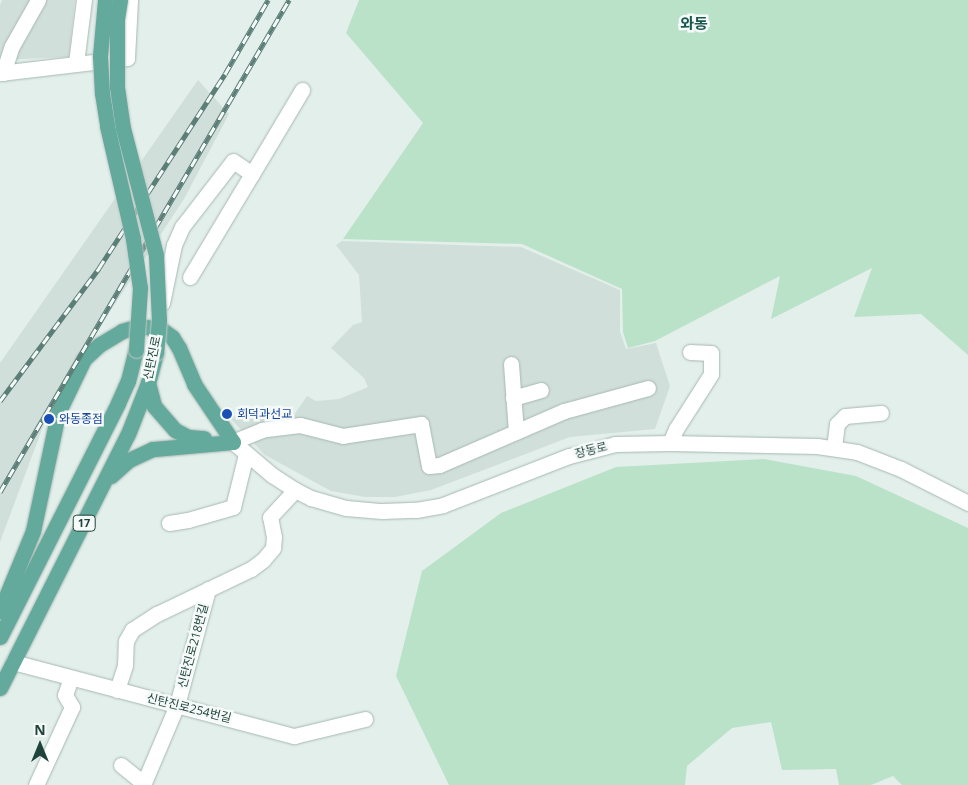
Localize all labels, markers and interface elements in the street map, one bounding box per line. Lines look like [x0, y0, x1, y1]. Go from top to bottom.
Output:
district label: 와동 [680, 15, 708, 33]
street label: 신탄진로 [140, 335, 164, 381]
place label: 회덕과선교 [237, 407, 292, 421]
marker: 회덕과선교 [221, 408, 233, 420]
place label: 와동종점 [59, 412, 103, 426]
marker: 와동종점 [43, 413, 55, 425]
street label: 장동로 [573, 439, 609, 461]
road number: 17 [72, 514, 96, 532]
street label: 신탄진로218번길 [175, 602, 211, 690]
street label: 신탄진로254번길 [145, 691, 233, 725]
north arrow [15, 720, 65, 770]
text: N [34, 720, 46, 739]

